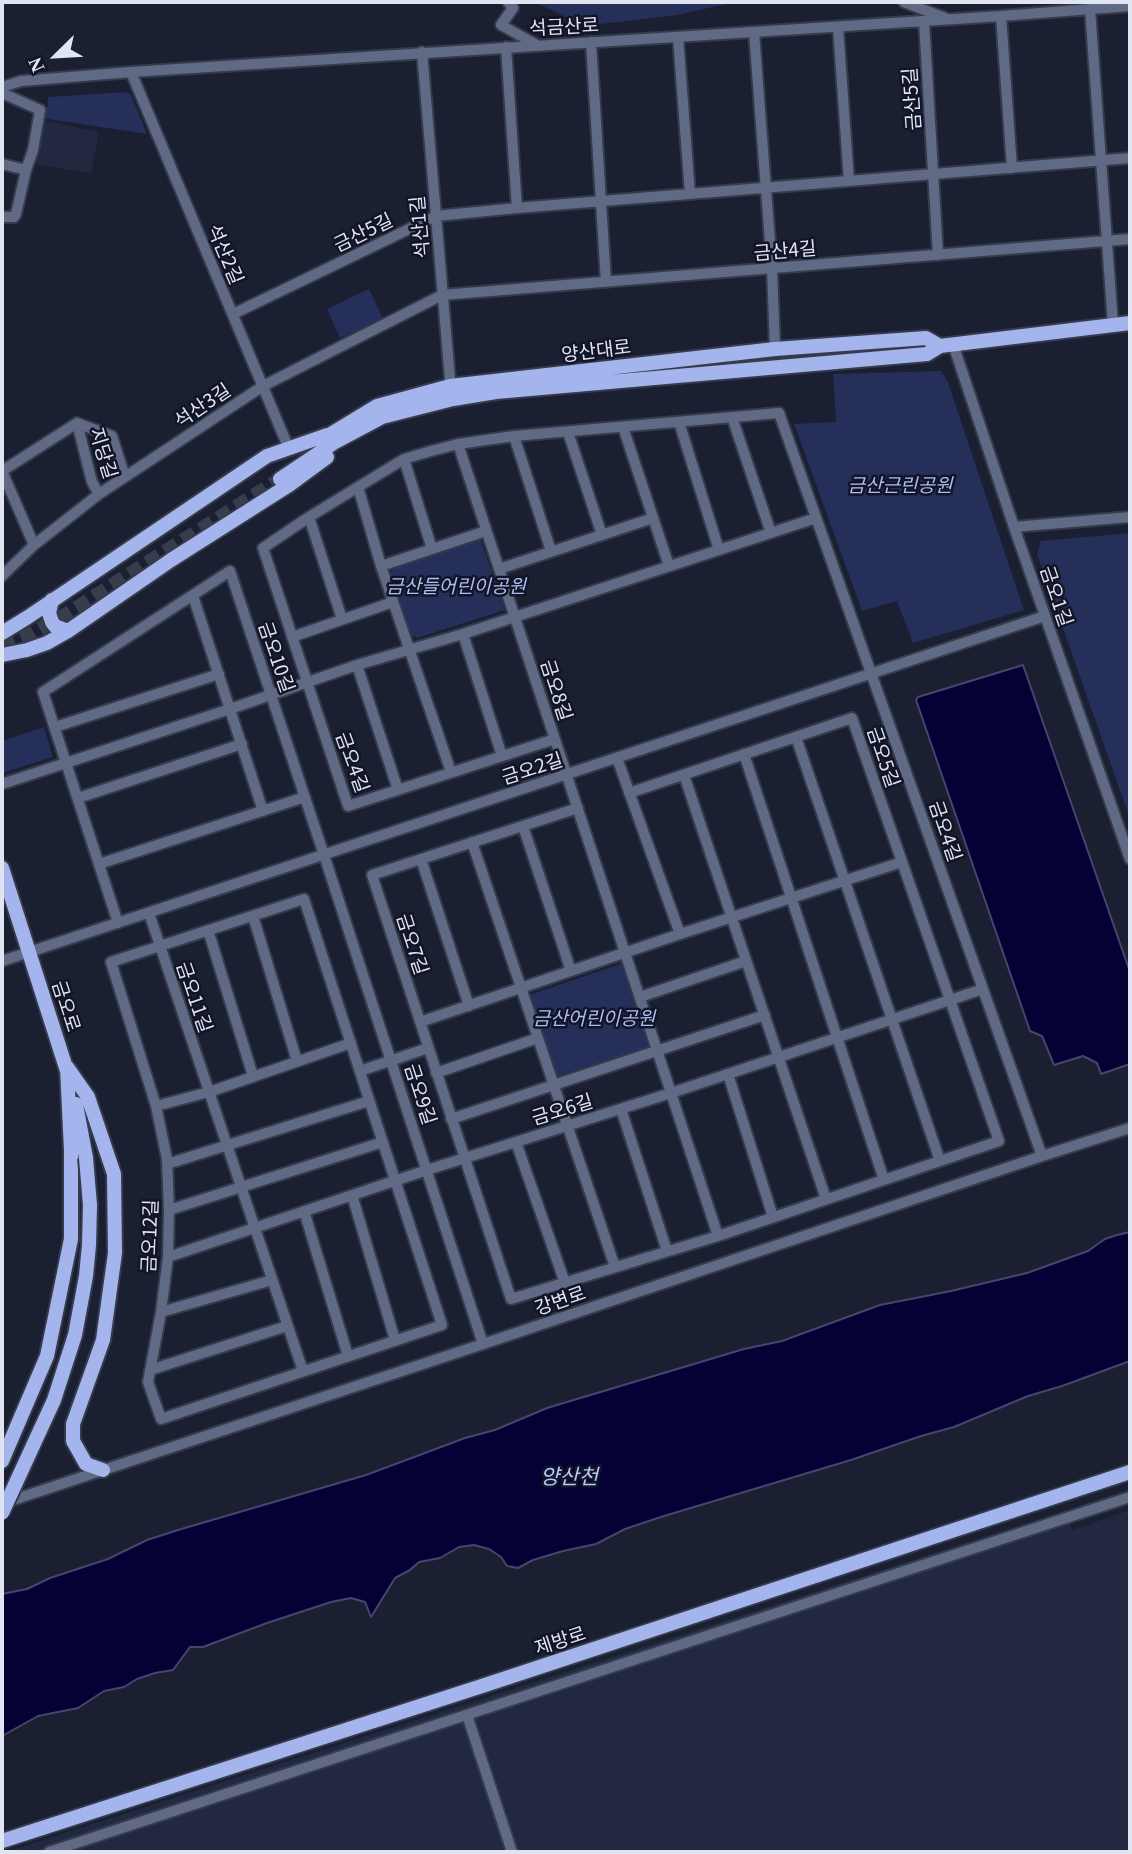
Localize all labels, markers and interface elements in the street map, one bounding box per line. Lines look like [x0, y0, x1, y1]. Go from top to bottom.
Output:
street label: 석금산로 [528, 13, 600, 39]
north arrow [21, 21, 91, 91]
text: N [24, 54, 49, 75]
street label: 금산5길 [897, 67, 925, 131]
street label: 석산1길 [405, 195, 433, 259]
street label: 금산5길 [330, 208, 396, 256]
street label: 석산2길 [203, 221, 249, 287]
street label: 금산4길 [753, 236, 817, 264]
street label: 양산대로 [560, 334, 632, 366]
street label: 석산3길 [170, 378, 234, 432]
street label: 지당길 [85, 425, 123, 481]
park label: 금산근린공원 [848, 474, 952, 496]
street label: 금오1길 [1036, 563, 1078, 629]
park label: 금산들어린이공원 [386, 575, 526, 597]
street label: 금오10길 [254, 619, 300, 695]
street label: 금오8길 [536, 657, 578, 723]
street label: 금오5길 [863, 724, 905, 790]
street label: 금오4길 [332, 729, 374, 795]
street label: 금오2길 [499, 747, 565, 789]
street label: 금오4길 [925, 798, 967, 864]
street label: 금오7길 [392, 911, 434, 977]
street label: 금오11길 [172, 959, 218, 1035]
street label: 금오로 [48, 978, 86, 1034]
park label: 금산어린이공원 [533, 1007, 655, 1029]
street label: 금오9길 [400, 1061, 442, 1127]
street label: 금오6길 [529, 1089, 595, 1129]
street label: 금오12길 [136, 1199, 162, 1273]
street label: 강변로 [531, 1281, 589, 1319]
water label: 양산천 [540, 1463, 598, 1489]
street label: 제방로 [532, 1621, 588, 1659]

